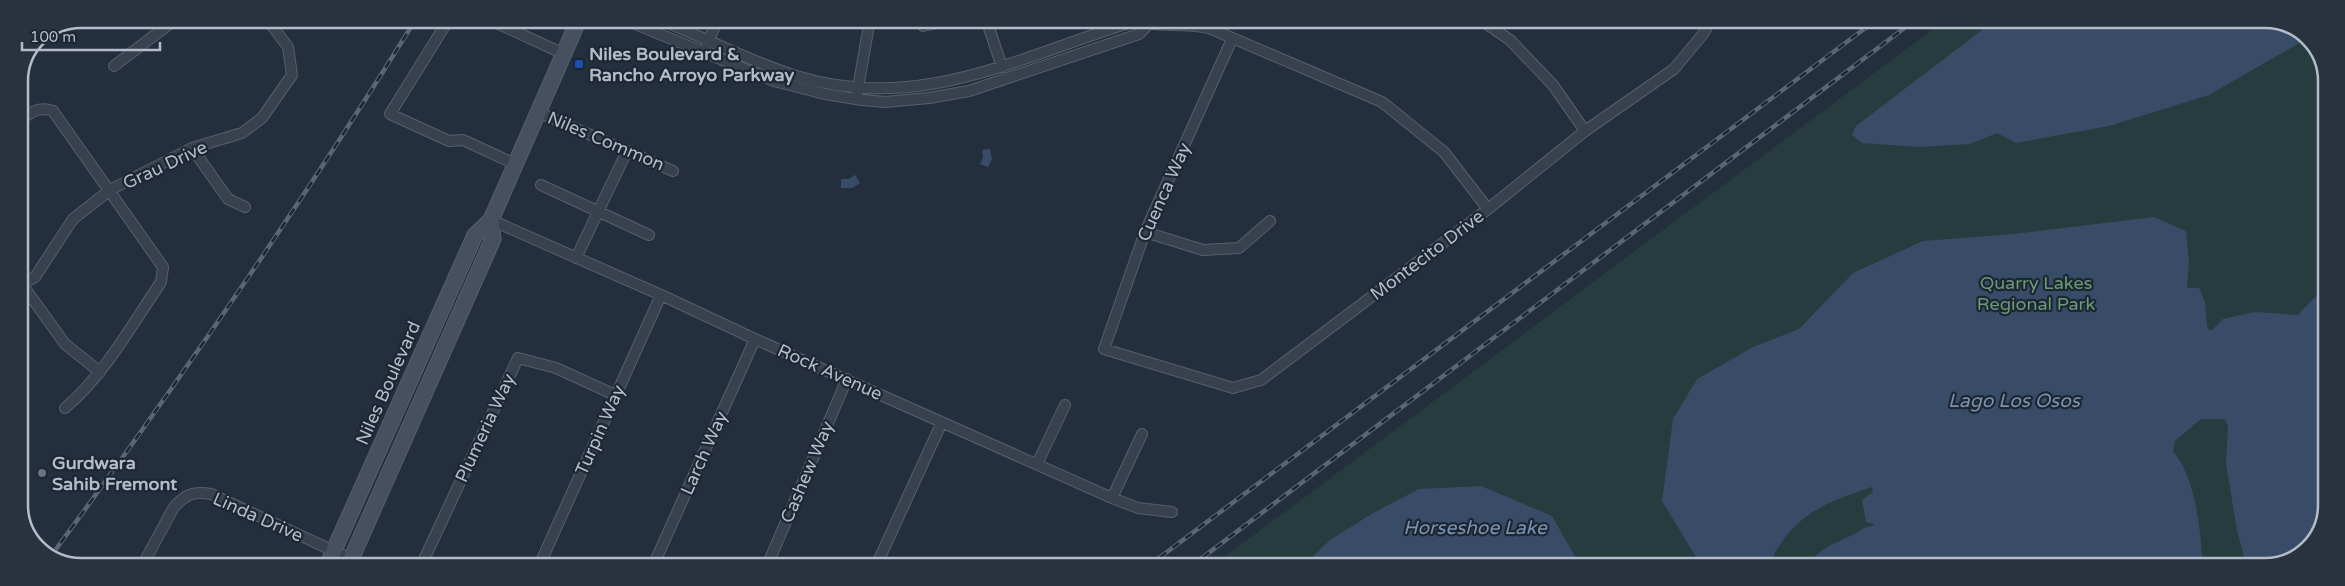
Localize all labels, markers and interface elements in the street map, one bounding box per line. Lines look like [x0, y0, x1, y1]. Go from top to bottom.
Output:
scale bar [22, 20, 160, 52]
text: 100 m [30, 28, 76, 46]
place label: Niles Boulevard & Rancho Arroyo Parkway [589, 43, 794, 86]
marker: Niles Boulevard & Rancho Arroyo Parkway [573, 58, 585, 70]
street label: Niles Common [544, 106, 668, 176]
street label: Grau Drive [119, 136, 211, 194]
street label: Cuenca Way [1132, 139, 1196, 245]
street label: Montecito Drive [1366, 205, 1488, 305]
park label: Quarry Lakes Regional Park [1977, 272, 2095, 315]
street label: Niles Boulevard [351, 318, 425, 448]
street label: Rock Avenue [774, 339, 886, 405]
street label: Plumeria Way [450, 370, 520, 486]
street label: Turpin Way [570, 381, 630, 478]
water label: Lago Los Osos [1948, 390, 2082, 412]
street label: Larch Way [676, 407, 732, 498]
street label: Cashew Way [776, 418, 838, 526]
place label: Gurdwara Sahib Fremont [52, 452, 177, 495]
marker: Gurdwara Sahib Fremont [36, 467, 48, 479]
street label: Linda Drive [210, 487, 306, 547]
water label: Horseshoe Lake [1403, 517, 1548, 539]

